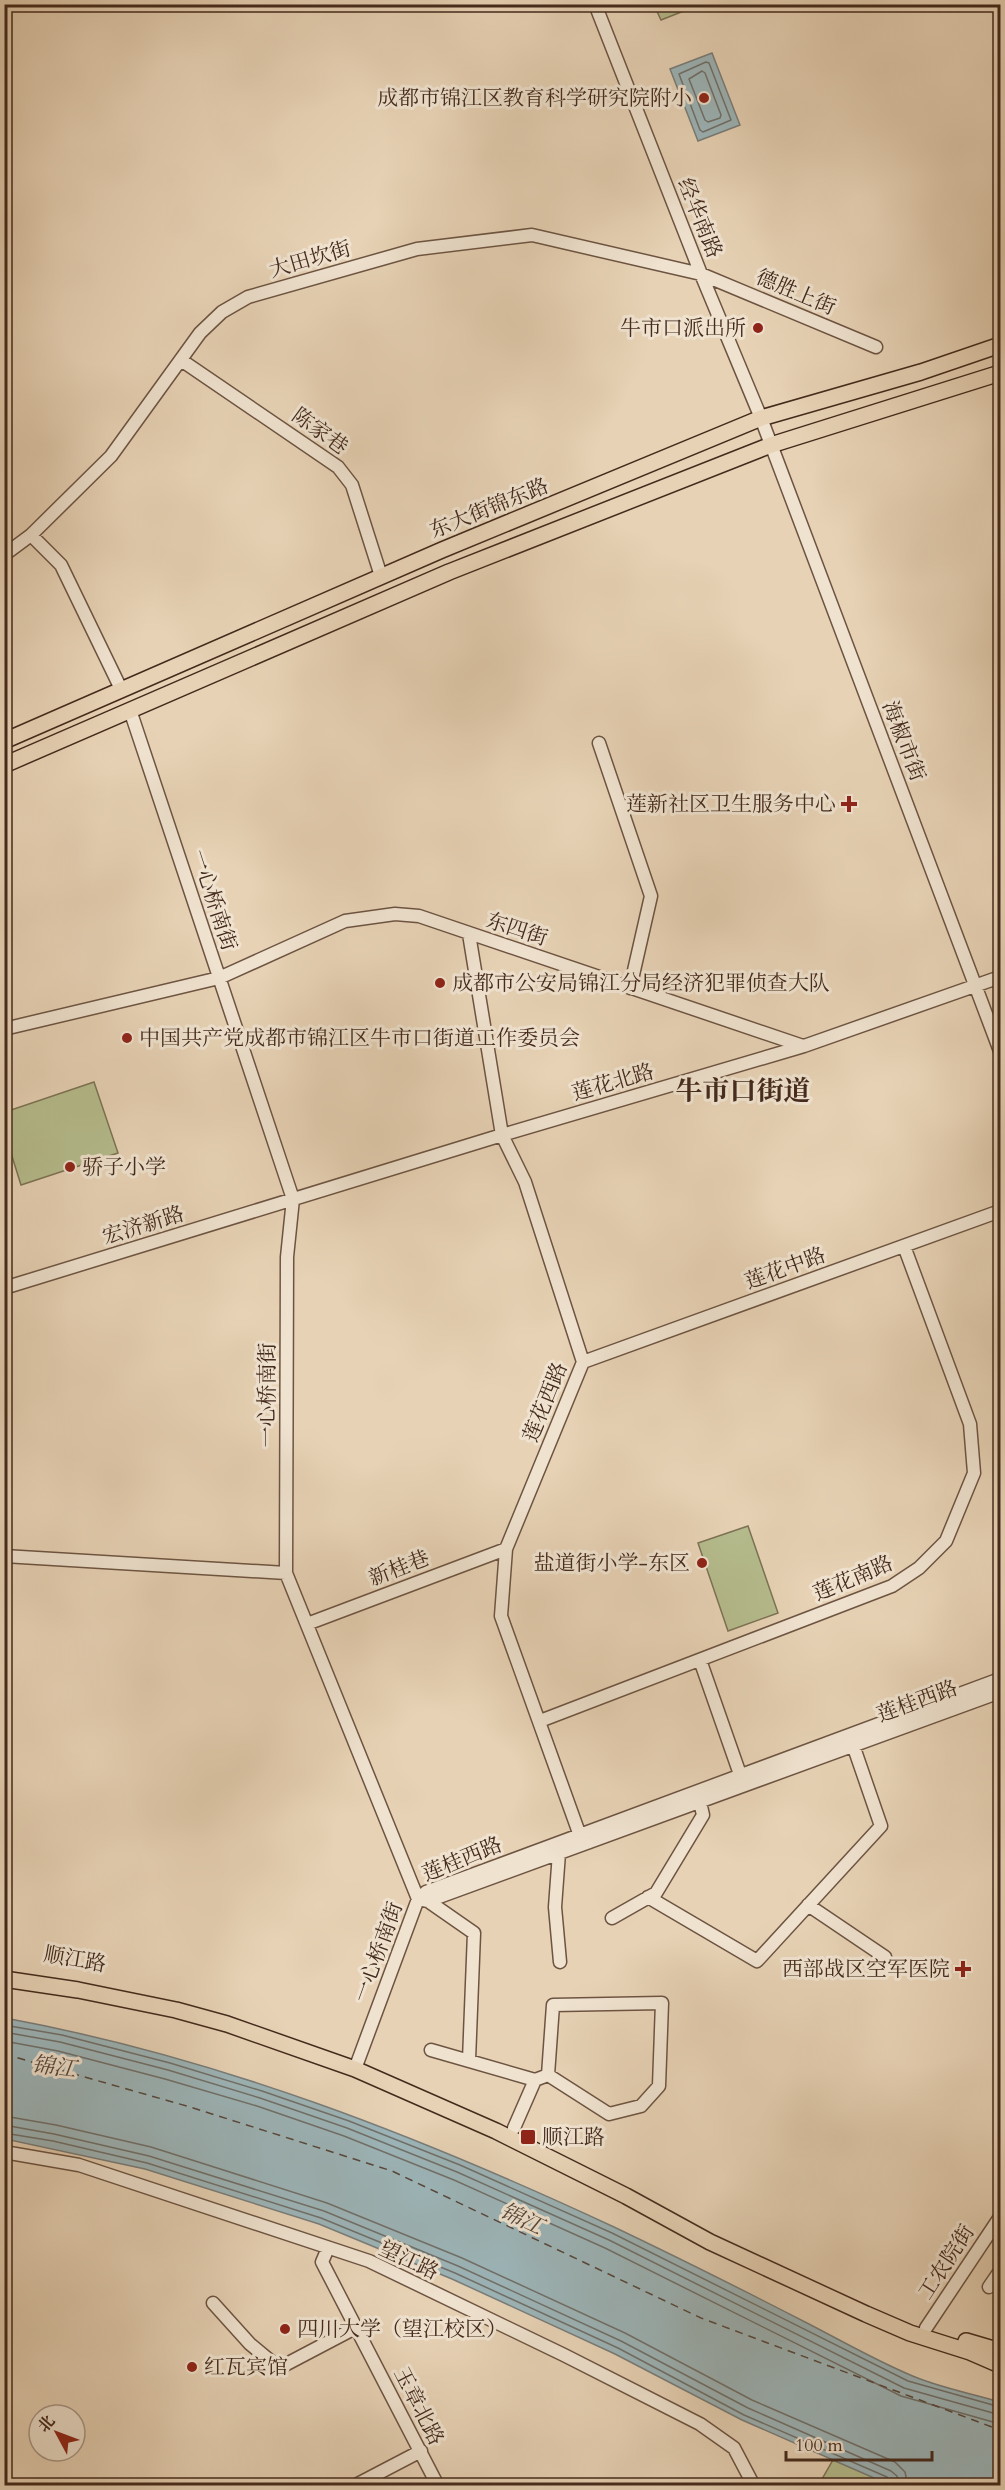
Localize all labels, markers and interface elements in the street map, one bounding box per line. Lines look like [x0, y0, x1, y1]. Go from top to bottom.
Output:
place label: 成都市锦江区教育科学研究院附小 [377, 84, 692, 113]
marker: 成都市锦江区教育科学研究院附小 [697, 91, 711, 105]
street label: 经华南路 [670, 174, 729, 263]
street label: 大田坎街 [266, 234, 355, 285]
street label: 德胜上街 [751, 263, 840, 322]
place label: 牛市口派出所 [620, 314, 746, 343]
marker: 牛市口派出所 [751, 321, 765, 335]
street label: 陈家巷 [286, 401, 354, 462]
street label: 东大街锦东路 [425, 471, 553, 546]
street label: 海椒市街 [875, 697, 932, 786]
place label: 莲新社区卫生服务中心 [626, 790, 836, 819]
marker: 莲新社区卫生服务中心 [840, 795, 858, 813]
street label: 一心桥南街 [184, 846, 244, 955]
street label: 东四街 [482, 906, 551, 953]
place label: 成都市公安局锦江分局经济犯罪侦查大队 [452, 969, 830, 998]
marker: 成都市公安局锦江分局经济犯罪侦查大队 [433, 976, 447, 990]
place label: 中国共产党成都市锦江区牛市口街道工作委员会 [139, 1024, 580, 1053]
marker: 中国共产党成都市锦江区牛市口街道工作委员会 [120, 1031, 134, 1045]
street label: 莲花北路 [569, 1057, 658, 1108]
district label: 牛市口街道 [676, 1073, 811, 1110]
place label: 骄子小学 [82, 1153, 166, 1182]
marker: 骄子小学 [63, 1160, 77, 1174]
street label: 宏济新路 [99, 1199, 188, 1252]
street label: 莲花中路 [741, 1240, 830, 1296]
street label: 一心桥南街 [253, 1343, 282, 1448]
street label: 莲花西路 [516, 1358, 575, 1447]
street label: 新桂巷 [365, 1544, 434, 1593]
place label: 盐道街小学-东区 [534, 1549, 690, 1578]
street label: 莲花南路 [809, 1549, 898, 1608]
marker: 盐道街小学-东区 [695, 1556, 709, 1570]
street label: 莲桂西路 [873, 1673, 962, 1729]
street label: 莲桂西路 [418, 1830, 507, 1889]
street label: 一心桥南街 [347, 1898, 410, 2006]
street label: 顺江路 [41, 1940, 108, 1979]
place label: 西部战区空军医院 [782, 1955, 950, 1984]
marker: 西部战区空军医院 [954, 1960, 972, 1978]
water label: 锦江 [30, 2049, 81, 2085]
place label: 顺江路 [542, 2123, 605, 2152]
marker: 顺江路 [519, 2128, 537, 2146]
water label: 锦江 [495, 2196, 551, 2243]
street label: 工农院街 [911, 2219, 981, 2305]
street label: 望江路 [374, 2234, 443, 2287]
place label: 四川大学（望江校区） [297, 2315, 507, 2344]
marker: 四川大学（望江校区） [278, 2322, 292, 2336]
place label: 红瓦宾馆 [204, 2353, 288, 2382]
marker: 红瓦宾馆 [185, 2360, 199, 2374]
street label: 玉章北路 [387, 2362, 451, 2450]
north arrow [27, 2403, 87, 2463]
text: 北 [33, 2411, 60, 2437]
scale bar [786, 2424, 932, 2462]
text: 100 m [795, 2433, 843, 2458]

